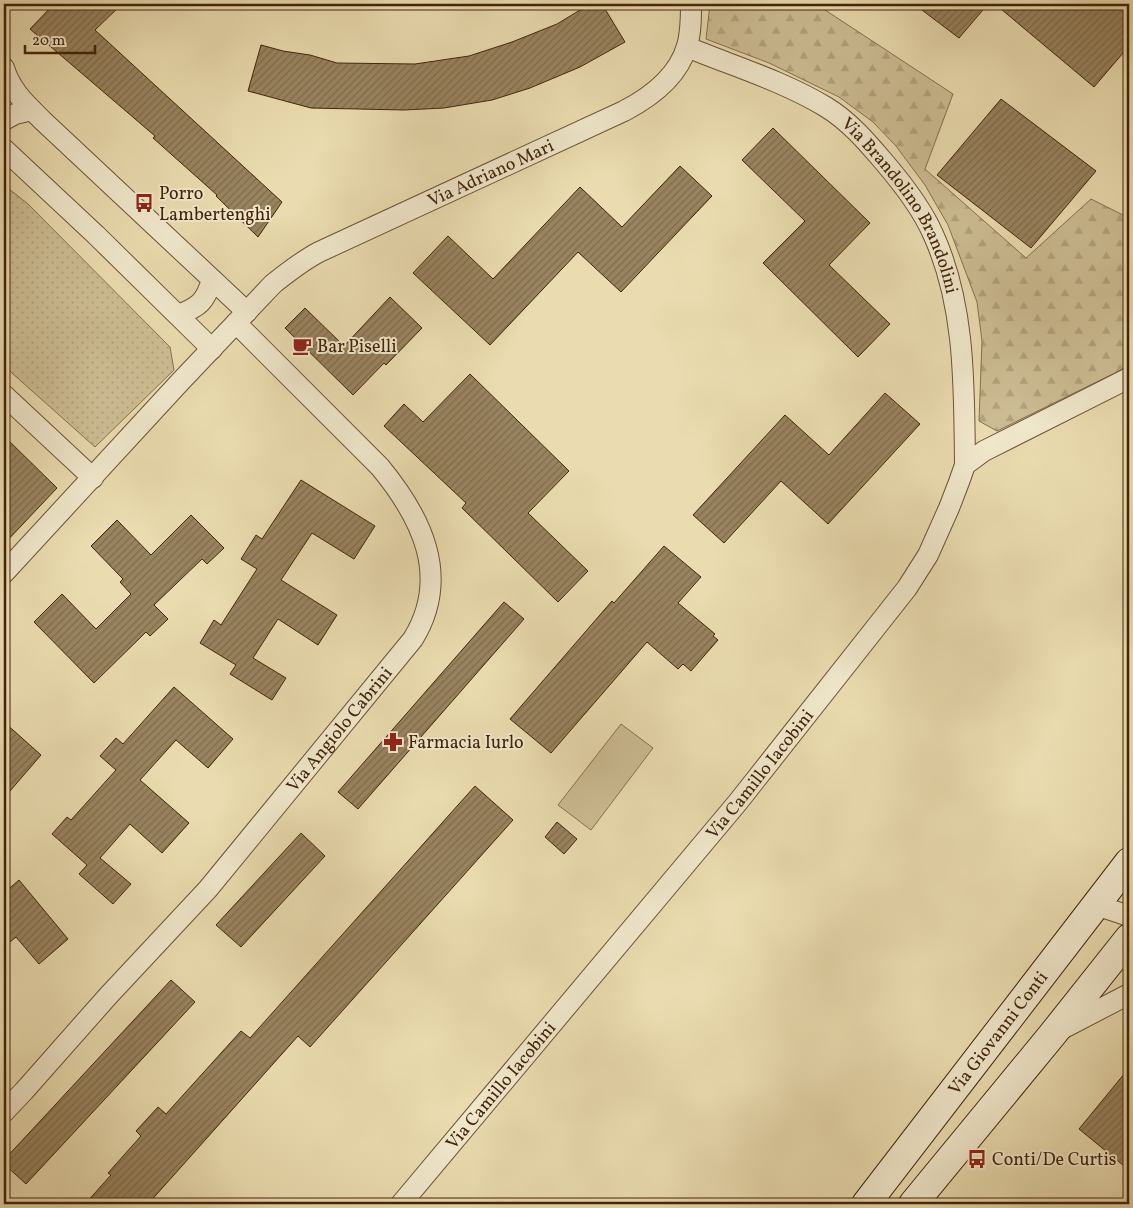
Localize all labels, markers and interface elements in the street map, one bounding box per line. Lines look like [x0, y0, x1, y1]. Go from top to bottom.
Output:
scale bar [25, 22, 95, 54]
text: 20 m [32, 31, 65, 52]
street label: Via Brandolino Brandolini [835, 112, 963, 296]
street label: Via Adriano Mari [424, 134, 558, 214]
place label: Porro Lambertenghi [159, 182, 271, 228]
bus stop icon: Porro Lambertenghi [133, 192, 155, 214]
cafe icon: Bar Piselli [291, 335, 313, 357]
place label: Bar Piselli [317, 335, 397, 360]
street label: Via Angiolo Cabrini [281, 662, 399, 798]
street label: Via Camillo Iacobini [701, 705, 820, 845]
pharmacy icon: Farmacia Iurlo [382, 731, 404, 753]
place label: Farmacia Iurlo [408, 731, 524, 756]
street label: Via Giovanni Conti [943, 966, 1055, 1101]
street label: Via Camillo Iacobini [441, 1017, 563, 1155]
bus stop icon: Conti/De Curtis [966, 1148, 988, 1170]
place label: Conti/De Curtis [992, 1148, 1117, 1173]

